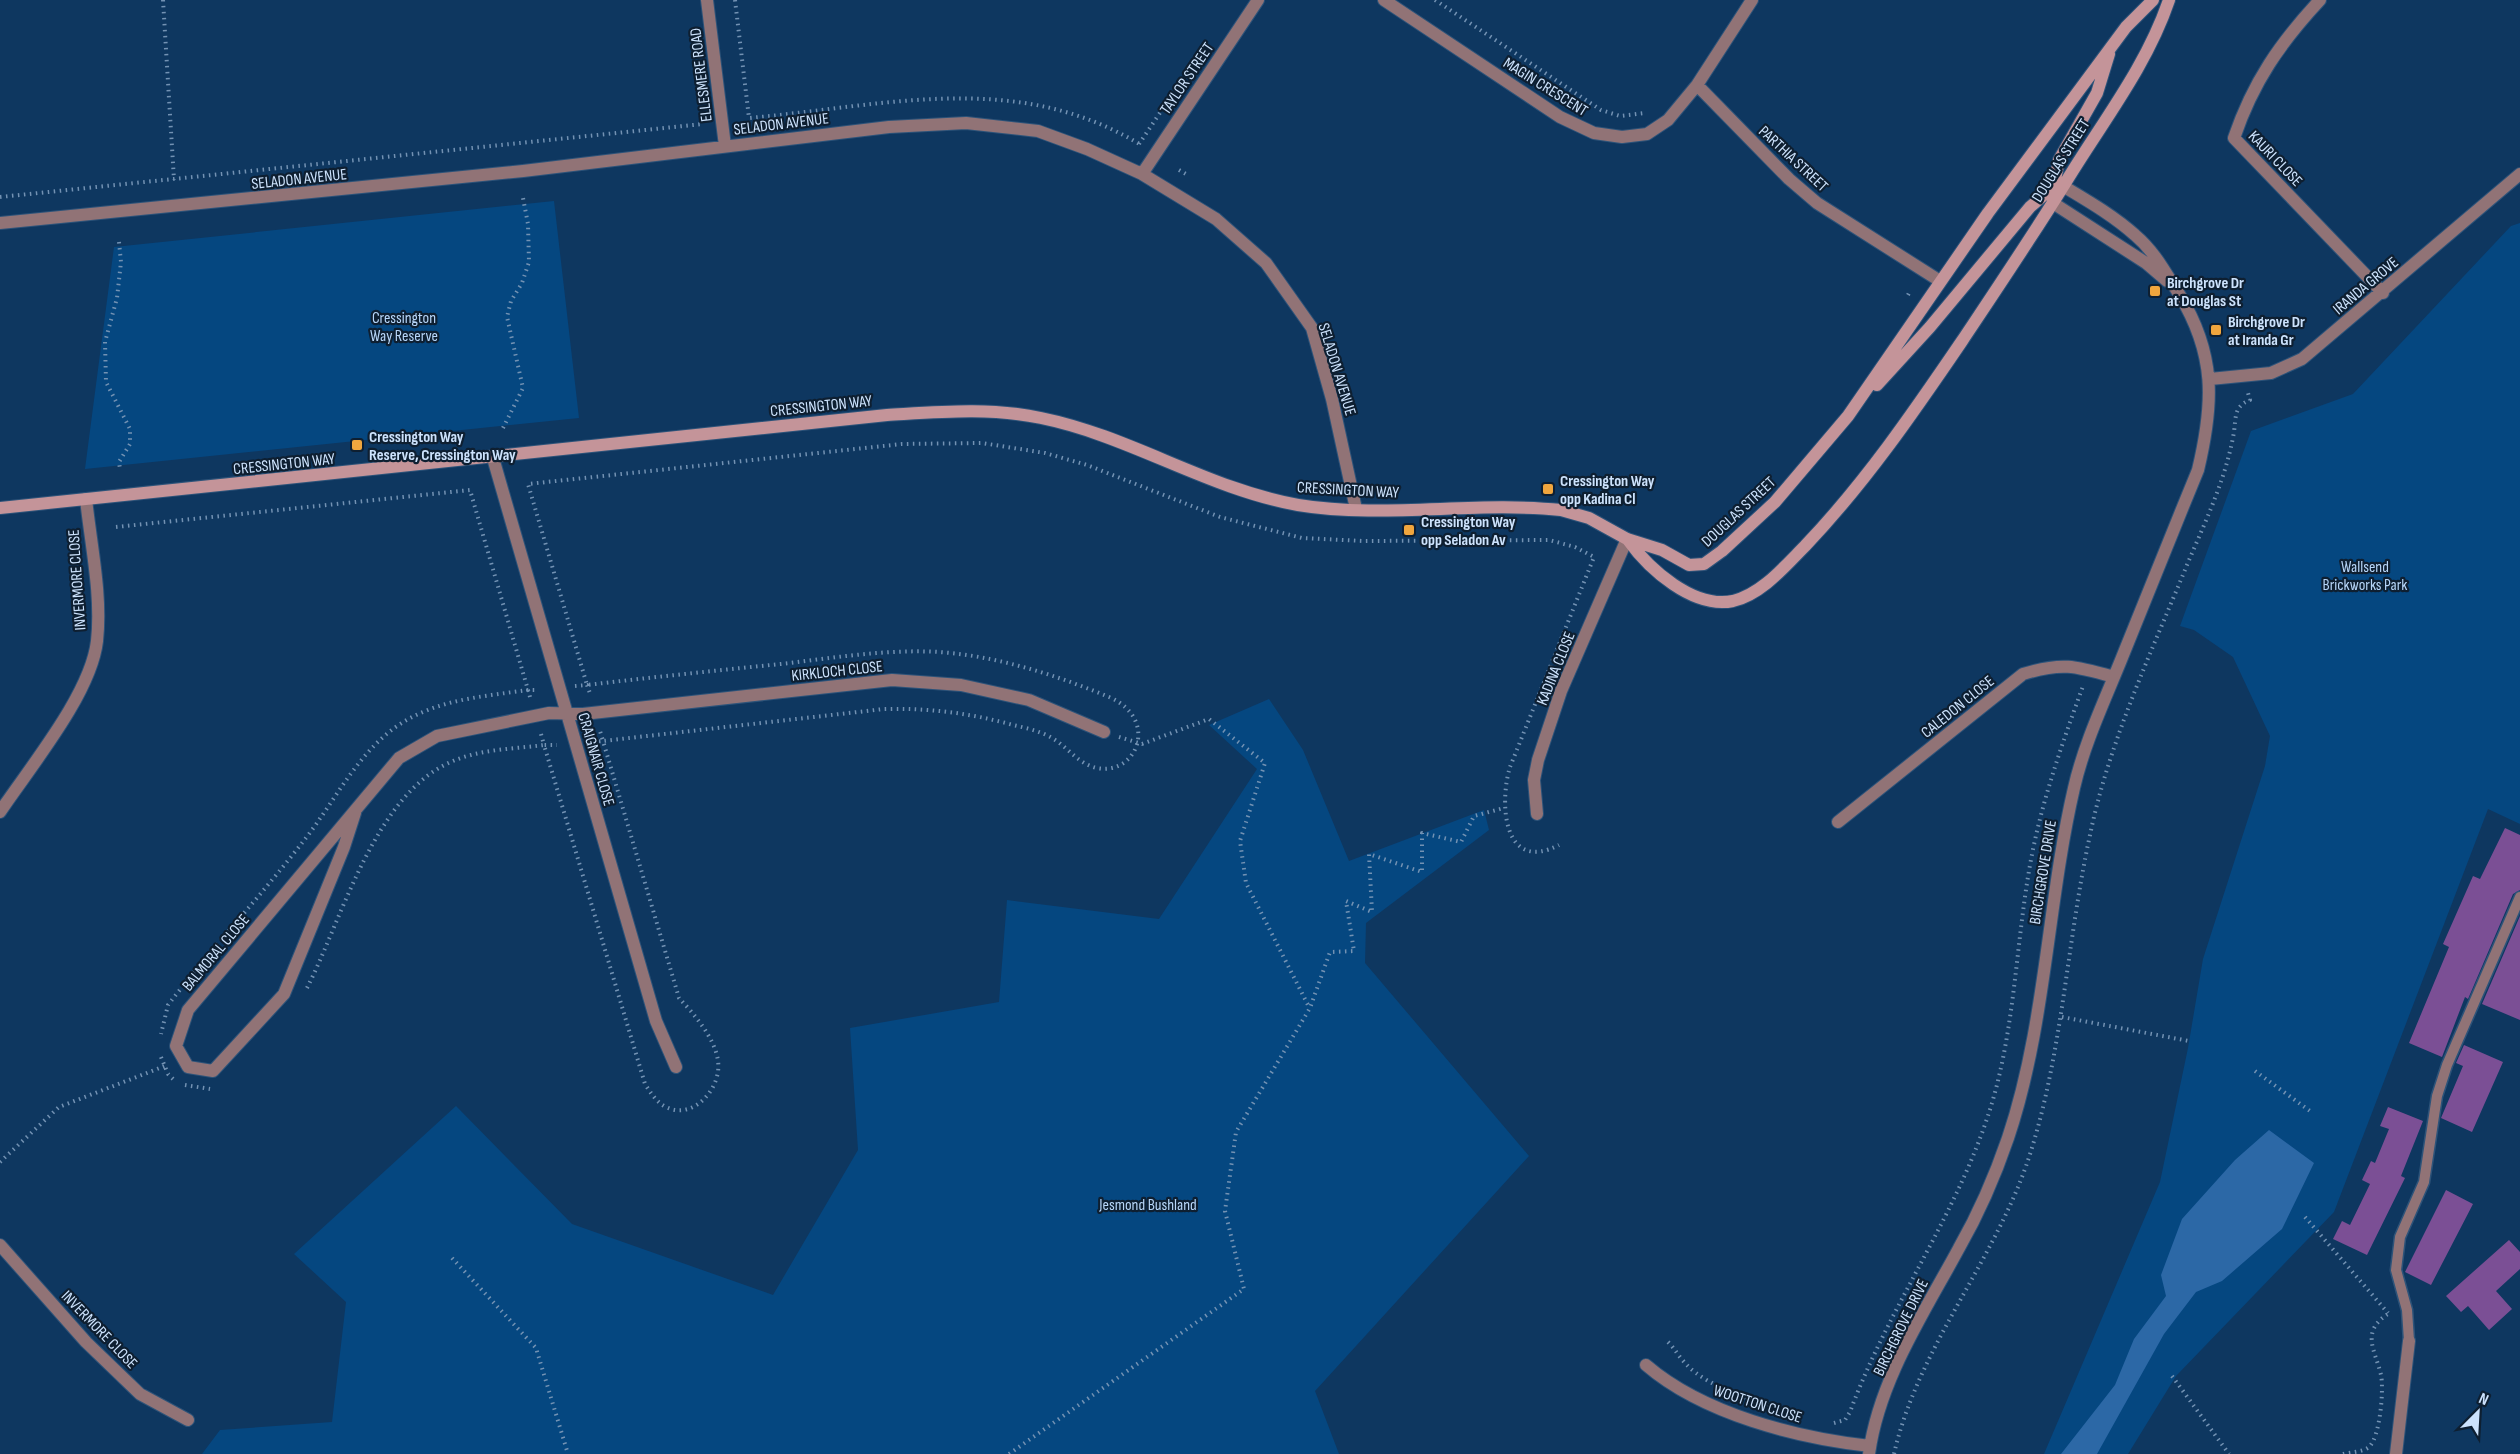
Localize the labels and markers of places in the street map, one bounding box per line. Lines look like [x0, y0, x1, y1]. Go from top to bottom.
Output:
place label: Birchgrove Dr at Douglas St [2167, 274, 2244, 311]
marker: Birchgrove Dr at Douglas St [2148, 284, 2162, 298]
place label: Birchgrove Dr at Iranda Gr [2228, 313, 2305, 350]
marker: Birchgrove Dr at Iranda Gr [2209, 323, 2223, 337]
place label: Cressington Way Reserve, Cressington Way [369, 428, 516, 465]
marker: Cressington Way Reserve, Cressington Way [350, 438, 364, 452]
place label: Cressington Way opp Kadina Cl [1560, 472, 1655, 509]
marker: Cressington Way opp Kadina Cl [1541, 482, 1555, 496]
place label: Cressington Way opp Seladon Av [1421, 513, 1516, 550]
marker: Cressington Way opp Seladon Av [1402, 523, 1416, 537]

